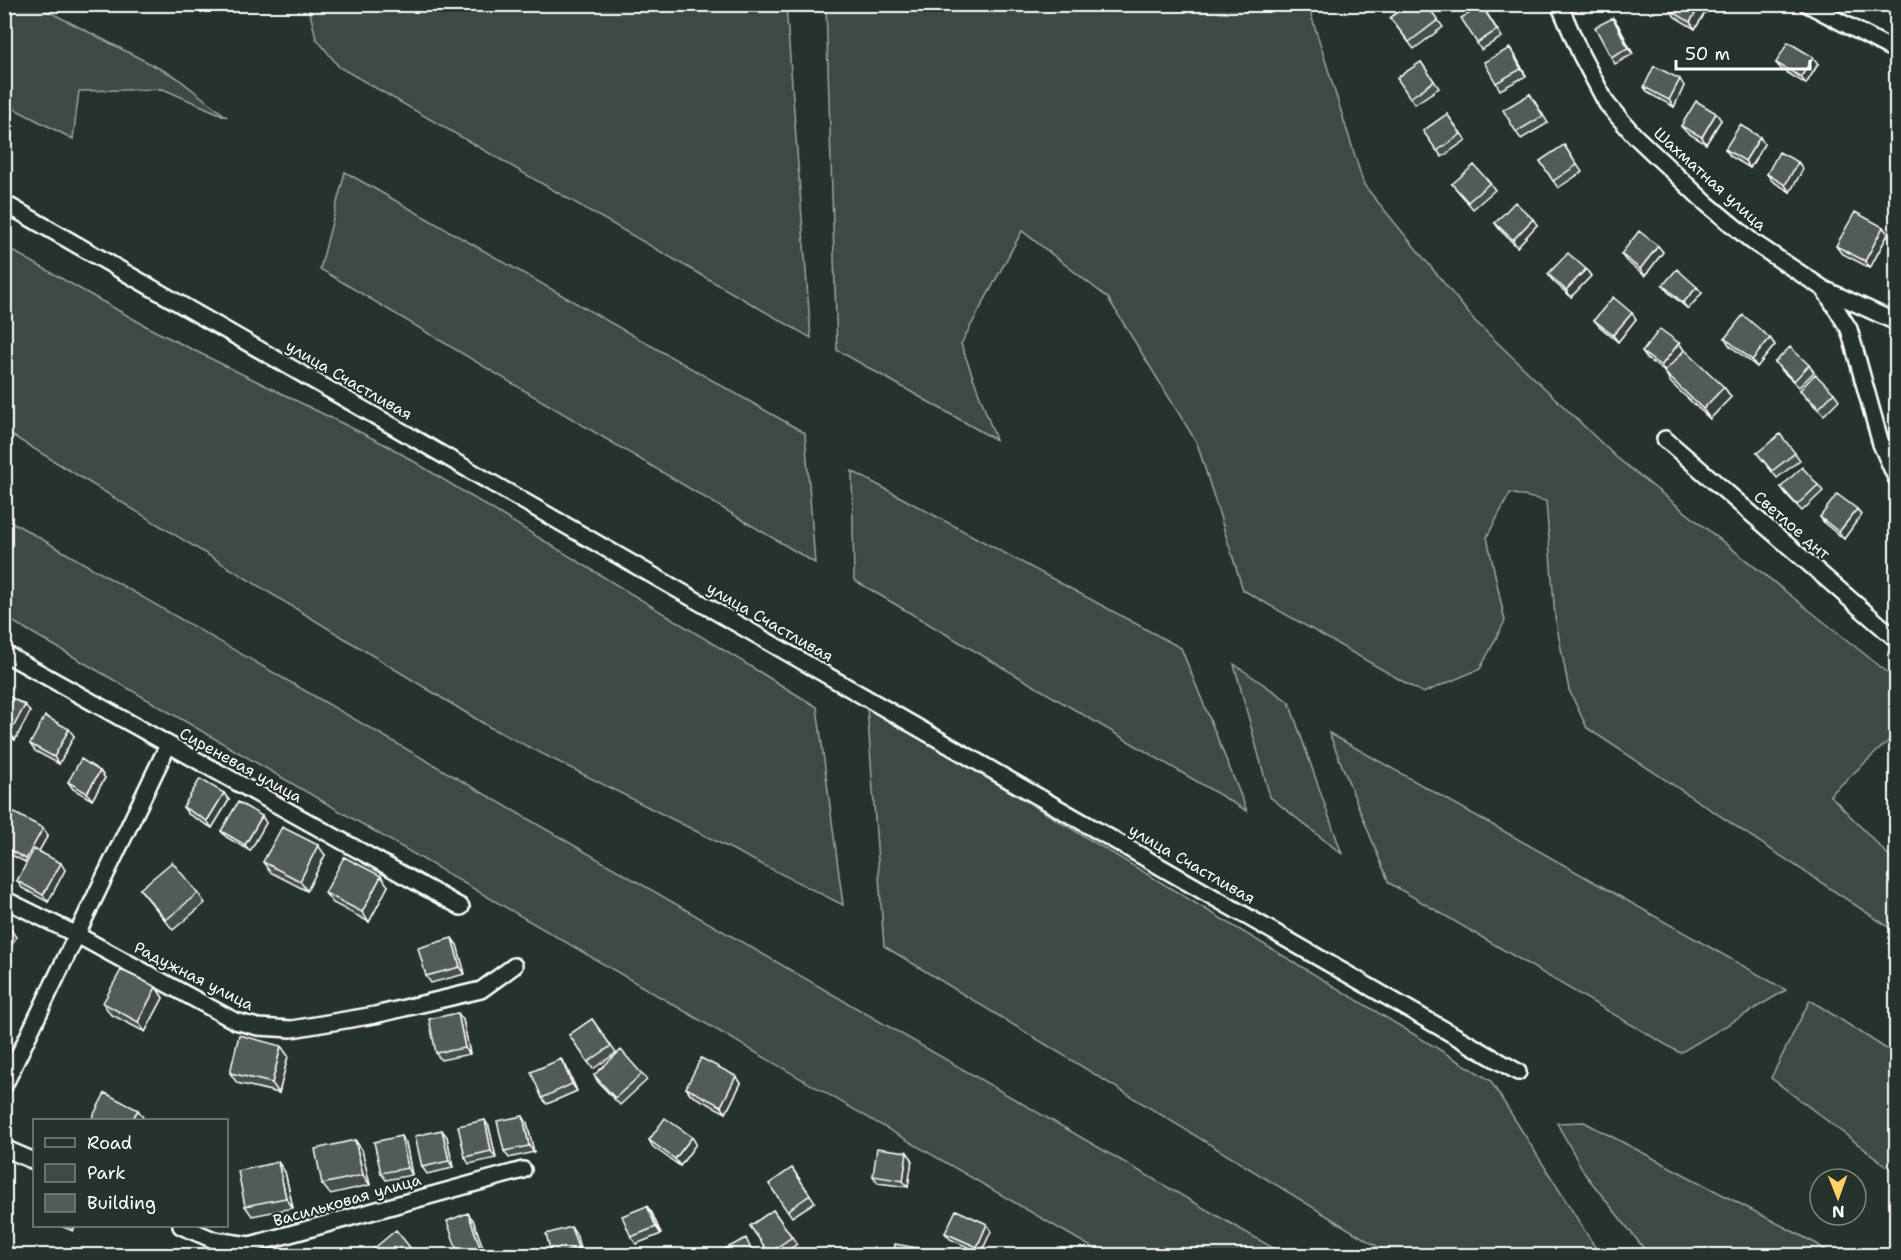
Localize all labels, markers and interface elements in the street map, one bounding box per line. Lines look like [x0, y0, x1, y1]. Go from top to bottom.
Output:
scale bar [1676, 33, 1810, 71]
text: 50 m [1685, 42, 1730, 66]
street label: Шахматная улица [1649, 123, 1771, 235]
street label: улица Счастливая [282, 335, 416, 425]
street label: Светлое днт [1749, 486, 1835, 564]
street label: улица Счастливая [703, 577, 837, 667]
street label: Сиреневая улица [176, 723, 306, 807]
street label: улица Счастливая [1125, 819, 1259, 909]
street label: Радужная улица [131, 937, 257, 1015]
legend [33, 1119, 228, 1227]
text: Road [87, 1131, 132, 1155]
text: Park [87, 1161, 126, 1185]
north arrow [1808, 1167, 1868, 1227]
street label: Васильковая улица [271, 1169, 423, 1231]
text: Building [87, 1191, 156, 1215]
text: N [1832, 1201, 1845, 1222]

